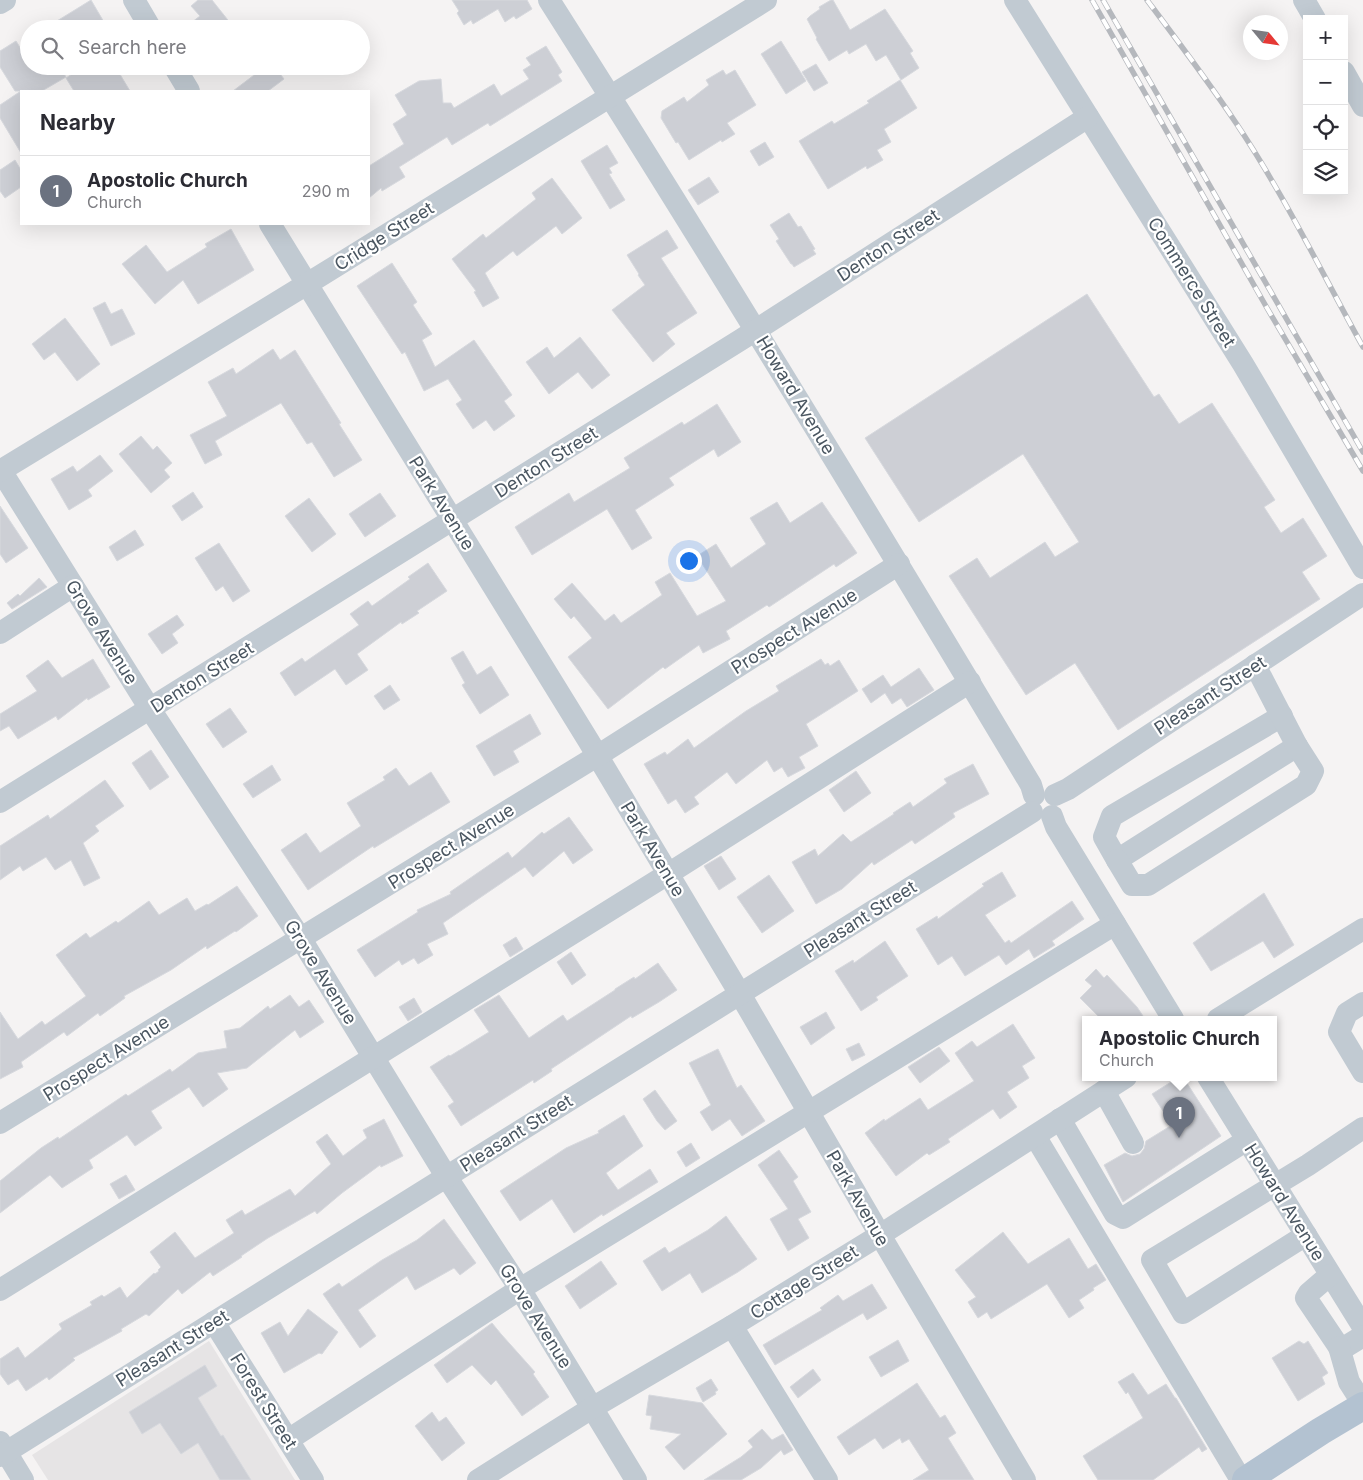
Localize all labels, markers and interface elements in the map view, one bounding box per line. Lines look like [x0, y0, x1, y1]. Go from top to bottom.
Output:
north arrow [1243, 15, 1288, 60]
map controls [1303, 15, 1348, 195]
button: + [1303, 15, 1348, 60]
search box [20, 20, 370, 75]
icon: search [38, 34, 66, 62]
text: Search here [78, 36, 187, 59]
button: − [1303, 60, 1348, 105]
button: locate [1303, 105, 1348, 150]
text: Nearby [40, 110, 115, 135]
button: layers [1303, 150, 1348, 195]
text: Apostolic Church [87, 169, 248, 192]
text: 1 [53, 181, 59, 201]
text: 290 m [302, 181, 350, 201]
text: Church [87, 192, 142, 212]
street label: Cridge Street [331, 197, 438, 275]
street label: Denton Street [833, 204, 943, 286]
street label: Commerce Street [1144, 213, 1240, 351]
street label: Howard Avenue [752, 332, 840, 458]
street label: Denton Street [491, 422, 601, 502]
street label: Park Avenue [405, 452, 479, 554]
your location [676, 548, 702, 574]
street label: Grove Avenue [62, 576, 142, 688]
street label: Prospect Avenue [727, 584, 861, 678]
street label: Denton Street [147, 637, 257, 717]
street label: Pleasant Street [1150, 651, 1270, 739]
street label: Park Avenue [616, 798, 690, 900]
street label: Prospect Avenue [384, 799, 518, 893]
street label: Pleasant Street [800, 876, 920, 962]
street label: Grove Avenue [281, 916, 361, 1028]
street label: Prospect Avenue [39, 1011, 173, 1105]
popup [1082, 1016, 1277, 1081]
text: Apostolic Church [1099, 1027, 1260, 1050]
text: Church [1099, 1050, 1154, 1070]
street label: Pleasant Street [456, 1090, 576, 1176]
pin: 1 [1163, 1097, 1195, 1138]
street label: Howard Avenue [1240, 1139, 1330, 1265]
street label: Park Avenue [822, 1146, 894, 1250]
street label: Cottage Street [746, 1240, 862, 1323]
street label: Grove Avenue [496, 1260, 576, 1372]
street label: Pleasant Street [112, 1305, 232, 1391]
street label: Forest Street [226, 1349, 302, 1453]

